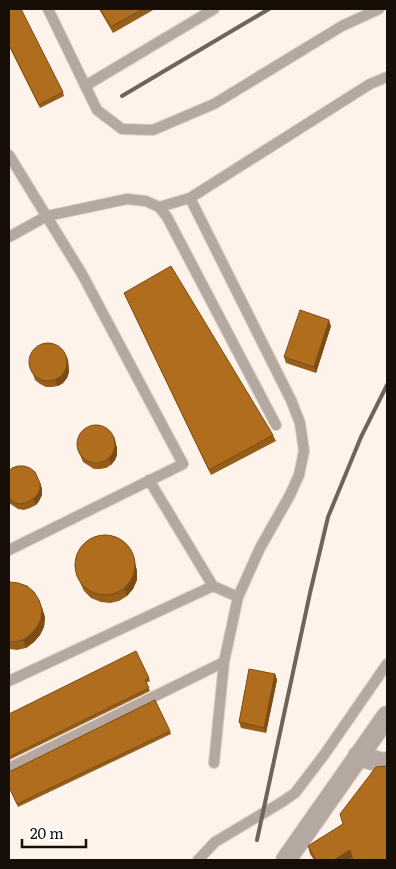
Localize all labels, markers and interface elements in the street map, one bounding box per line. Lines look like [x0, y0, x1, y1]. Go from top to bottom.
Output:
scale bar [22, 816, 86, 848]
text: 20 m [30, 821, 64, 844]

